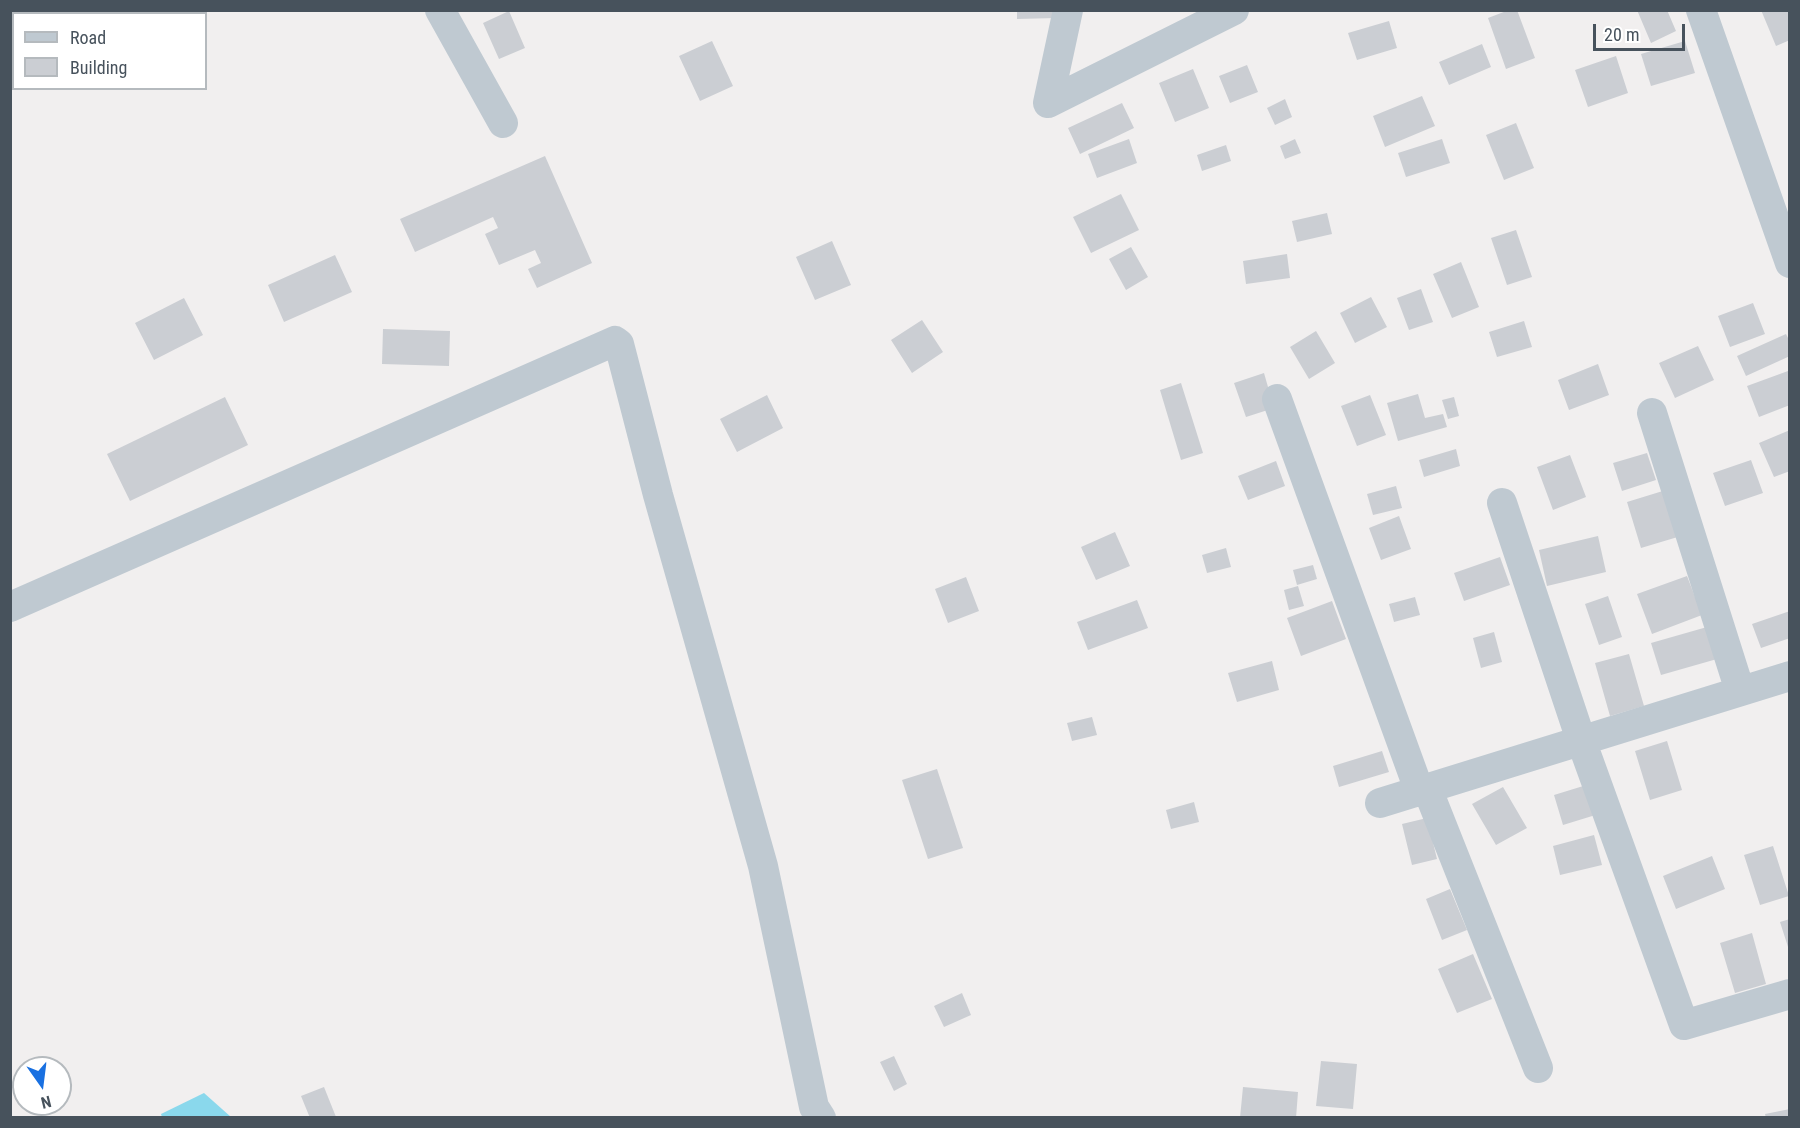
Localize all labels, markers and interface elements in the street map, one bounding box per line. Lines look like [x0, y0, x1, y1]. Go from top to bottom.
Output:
legend [12, 12, 207, 90]
scale bar [1596, 12, 1688, 50]
text: 20 m [1604, 24, 1639, 45]
text: Road [70, 27, 106, 48]
text: Building [70, 57, 127, 78]
north arrow [12, 1056, 72, 1116]
text: N [39, 1092, 53, 1112]

